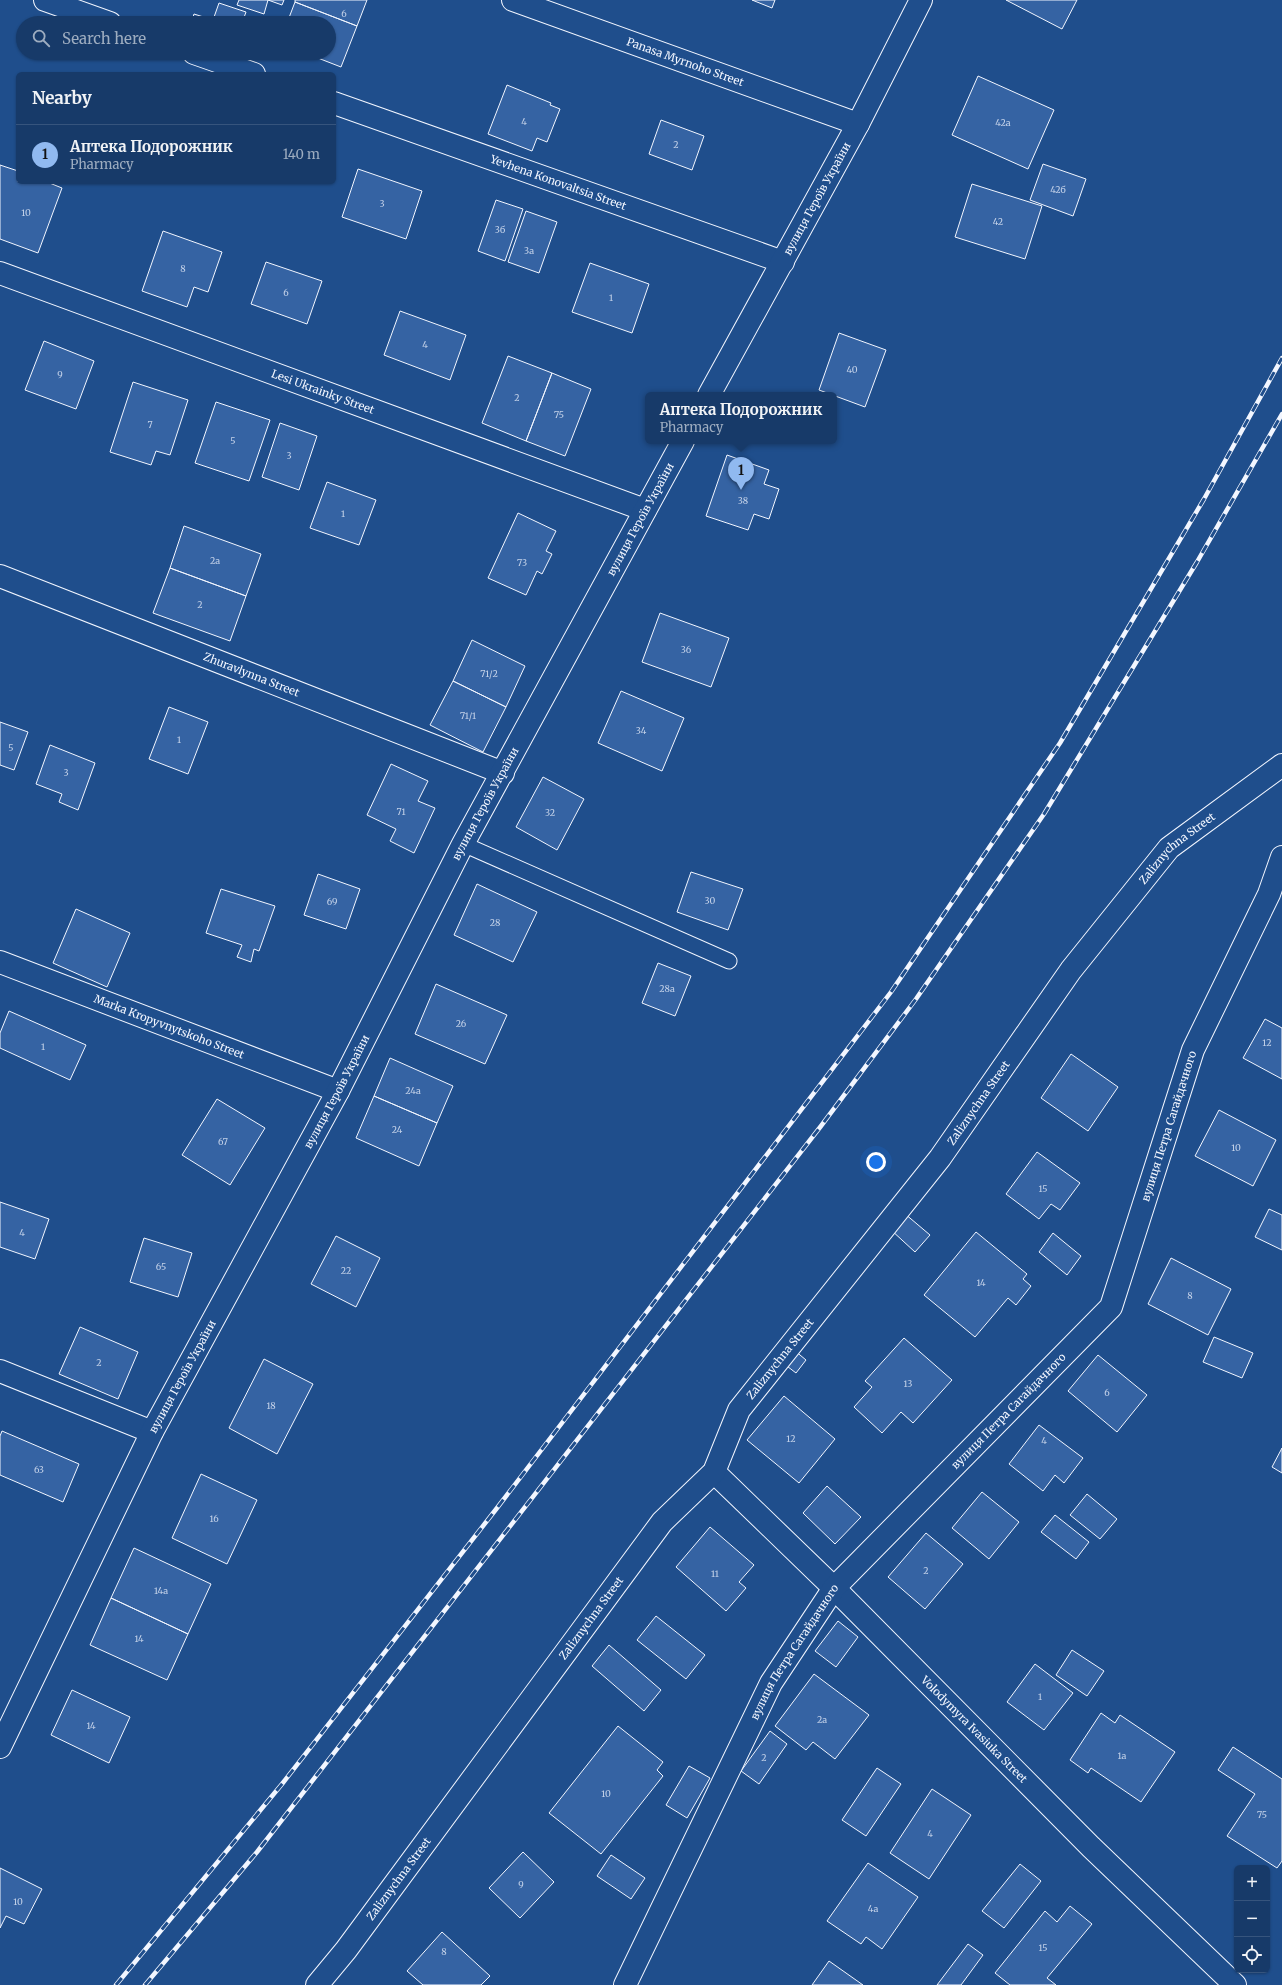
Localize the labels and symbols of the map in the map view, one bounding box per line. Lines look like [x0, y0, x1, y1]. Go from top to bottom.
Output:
house number: 6 [341, 8, 347, 19]
street label: Panasa Myrnoho Street [625, 34, 746, 90]
house number: 4 [521, 116, 527, 127]
house number: 42а [995, 117, 1011, 128]
house number: 2 [673, 139, 679, 150]
street label: вулиця Героїв України [780, 140, 854, 258]
street label: Yevhena Konovaltsia Street [488, 152, 629, 213]
house number: 42б [1050, 184, 1066, 195]
house number: 3 [379, 198, 385, 209]
house number: 10 [21, 207, 31, 218]
house number: 42 [993, 216, 1003, 227]
house number: 3б [495, 224, 505, 235]
house number: 3а [524, 245, 534, 256]
house number: 8 [180, 263, 186, 274]
house number: 6 [283, 287, 289, 298]
house number: 1 [609, 292, 613, 303]
house number: 4 [422, 339, 428, 350]
house number: 40 [846, 364, 858, 375]
street label: Lesi Ukrainky Street [270, 366, 377, 417]
house number: 9 [57, 369, 63, 380]
house number: 2 [514, 392, 520, 403]
house number: 75 [554, 409, 564, 420]
house number: 7 [147, 419, 153, 430]
house number: 5 [230, 435, 236, 446]
house number: 3 [286, 450, 292, 461]
pin: 1 [728, 457, 754, 490]
street label: вулиця Героїв України [604, 460, 677, 578]
house number: 38 [738, 495, 748, 506]
house number: 1 [341, 508, 345, 519]
house number: 2а [210, 555, 220, 566]
house number: 73 [517, 557, 527, 568]
house number: 2 [197, 599, 203, 610]
house number: 36 [681, 644, 692, 655]
street label: Zhuravlynna Street [201, 649, 302, 700]
house number: 71/2 [480, 668, 498, 679]
house number: 71/1 [460, 710, 476, 721]
house number: 34 [636, 725, 647, 736]
house number: 1 [177, 734, 181, 745]
house number: 5 [8, 742, 14, 753]
street label: вулиця Героїв України [449, 744, 522, 863]
house number: 3 [63, 767, 69, 778]
house number: 71 [396, 806, 406, 817]
house number: 32 [545, 807, 555, 818]
street label: Zaliznychna Street [1136, 809, 1218, 887]
house number: 30 [705, 895, 716, 906]
house number: 69 [327, 896, 337, 907]
house number: 28 [490, 917, 500, 928]
house number: 28а [659, 983, 675, 994]
street label: Marka Kropyvnytskoho Street [92, 992, 247, 1062]
house number: 26 [456, 1018, 467, 1029]
street label: вулиця Героїв України [301, 1032, 372, 1151]
house number: 12 [1262, 1037, 1272, 1048]
house number: 1 [41, 1041, 45, 1052]
street label: вулиця Петра Сагайдачного [1138, 1048, 1200, 1203]
street label: Zaliznychna Street [944, 1057, 1013, 1148]
house number: 24а [405, 1085, 421, 1096]
house number: 24 [392, 1124, 403, 1135]
house number: 67 [218, 1136, 228, 1147]
house number: 10 [1231, 1142, 1241, 1153]
your location [866, 1152, 886, 1172]
house number: 15 [1038, 1183, 1048, 1194]
house number: 4 [19, 1227, 25, 1238]
house number: 65 [156, 1261, 166, 1272]
house number: 22 [341, 1265, 351, 1276]
house number: 14 [976, 1277, 986, 1288]
house number: 8 [1187, 1290, 1193, 1301]
street label: Zaliznychna Street [743, 1315, 817, 1402]
street label: вулиця Героїв України [146, 1317, 219, 1435]
street label: вулиця Петра Сагайдачного [948, 1350, 1069, 1472]
house number: 2 [96, 1357, 102, 1368]
house number: 13 [904, 1378, 912, 1389]
house number: 6 [1104, 1387, 1110, 1398]
house number: 18 [266, 1400, 276, 1411]
house number: 12 [786, 1433, 796, 1444]
house number: 4 [1041, 1435, 1047, 1446]
house number: 63 [34, 1464, 44, 1475]
house number: 16 [209, 1513, 219, 1524]
house number: 2 [923, 1565, 929, 1576]
house number: 11 [711, 1568, 719, 1579]
street label: Zaliznychna Street [556, 1573, 627, 1662]
street label: вулиця Петра Сагайдачного [747, 1580, 842, 1722]
house number: 14а [154, 1585, 168, 1596]
house number: 14 [134, 1633, 144, 1644]
street label: Volodymyra Ivasiuka Street [918, 1672, 1031, 1786]
house number: 1 [1038, 1691, 1042, 1702]
house number: 2а [817, 1714, 827, 1725]
house number: 14 [86, 1720, 96, 1731]
house number: 1а [1118, 1750, 1127, 1761]
house number: 2 [761, 1752, 767, 1763]
house number: 10 [601, 1788, 611, 1799]
house number: 75 [1257, 1809, 1267, 1820]
house number: 4 [927, 1828, 933, 1839]
street label: Zaliznychna Street [363, 1834, 434, 1923]
house number: 9 [518, 1879, 524, 1890]
house number: 10 [13, 1896, 23, 1907]
house number: 4а [868, 1903, 878, 1914]
house number: 15 [1038, 1942, 1048, 1953]
house number: 8 [441, 1946, 447, 1957]

